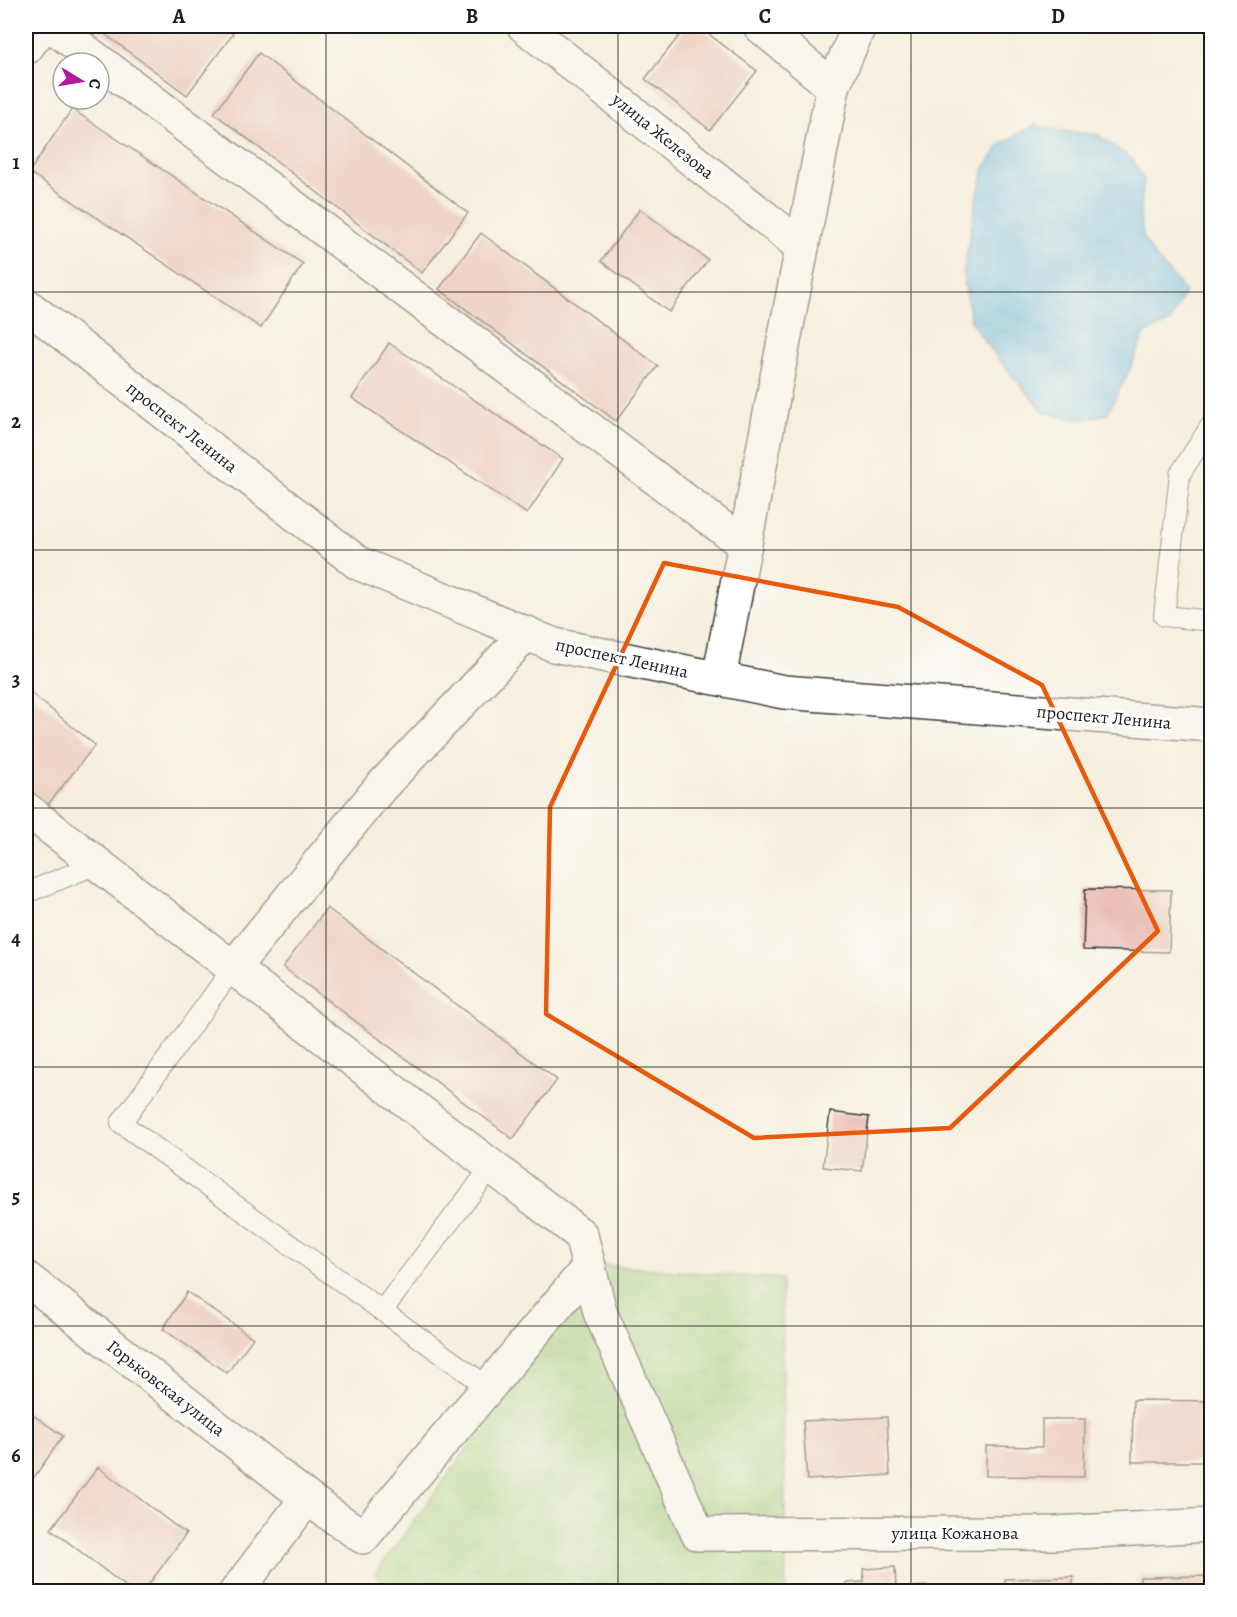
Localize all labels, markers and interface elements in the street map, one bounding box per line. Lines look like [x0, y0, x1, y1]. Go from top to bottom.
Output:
text: A [172, 3, 186, 30]
text: B [466, 3, 478, 30]
text: C [759, 3, 771, 30]
text: D [1051, 3, 1065, 30]
north arrow [51, 51, 111, 111]
text: С [83, 77, 106, 91]
street label: улица Железова [606, 87, 719, 185]
text: 1 [12, 149, 20, 176]
street label: проспект Ленина [121, 376, 243, 479]
text: 2 [11, 408, 21, 435]
street label: проспект Ленина [553, 632, 691, 684]
text: 3 [12, 666, 20, 693]
street label: проспект Ленина [1036, 699, 1173, 735]
text: 4 [11, 925, 21, 952]
text: 5 [12, 1183, 20, 1210]
street label: Горьковская улица [102, 1334, 231, 1442]
text: 6 [11, 1442, 21, 1469]
street label: улица Кожанова [890, 1521, 1019, 1545]

